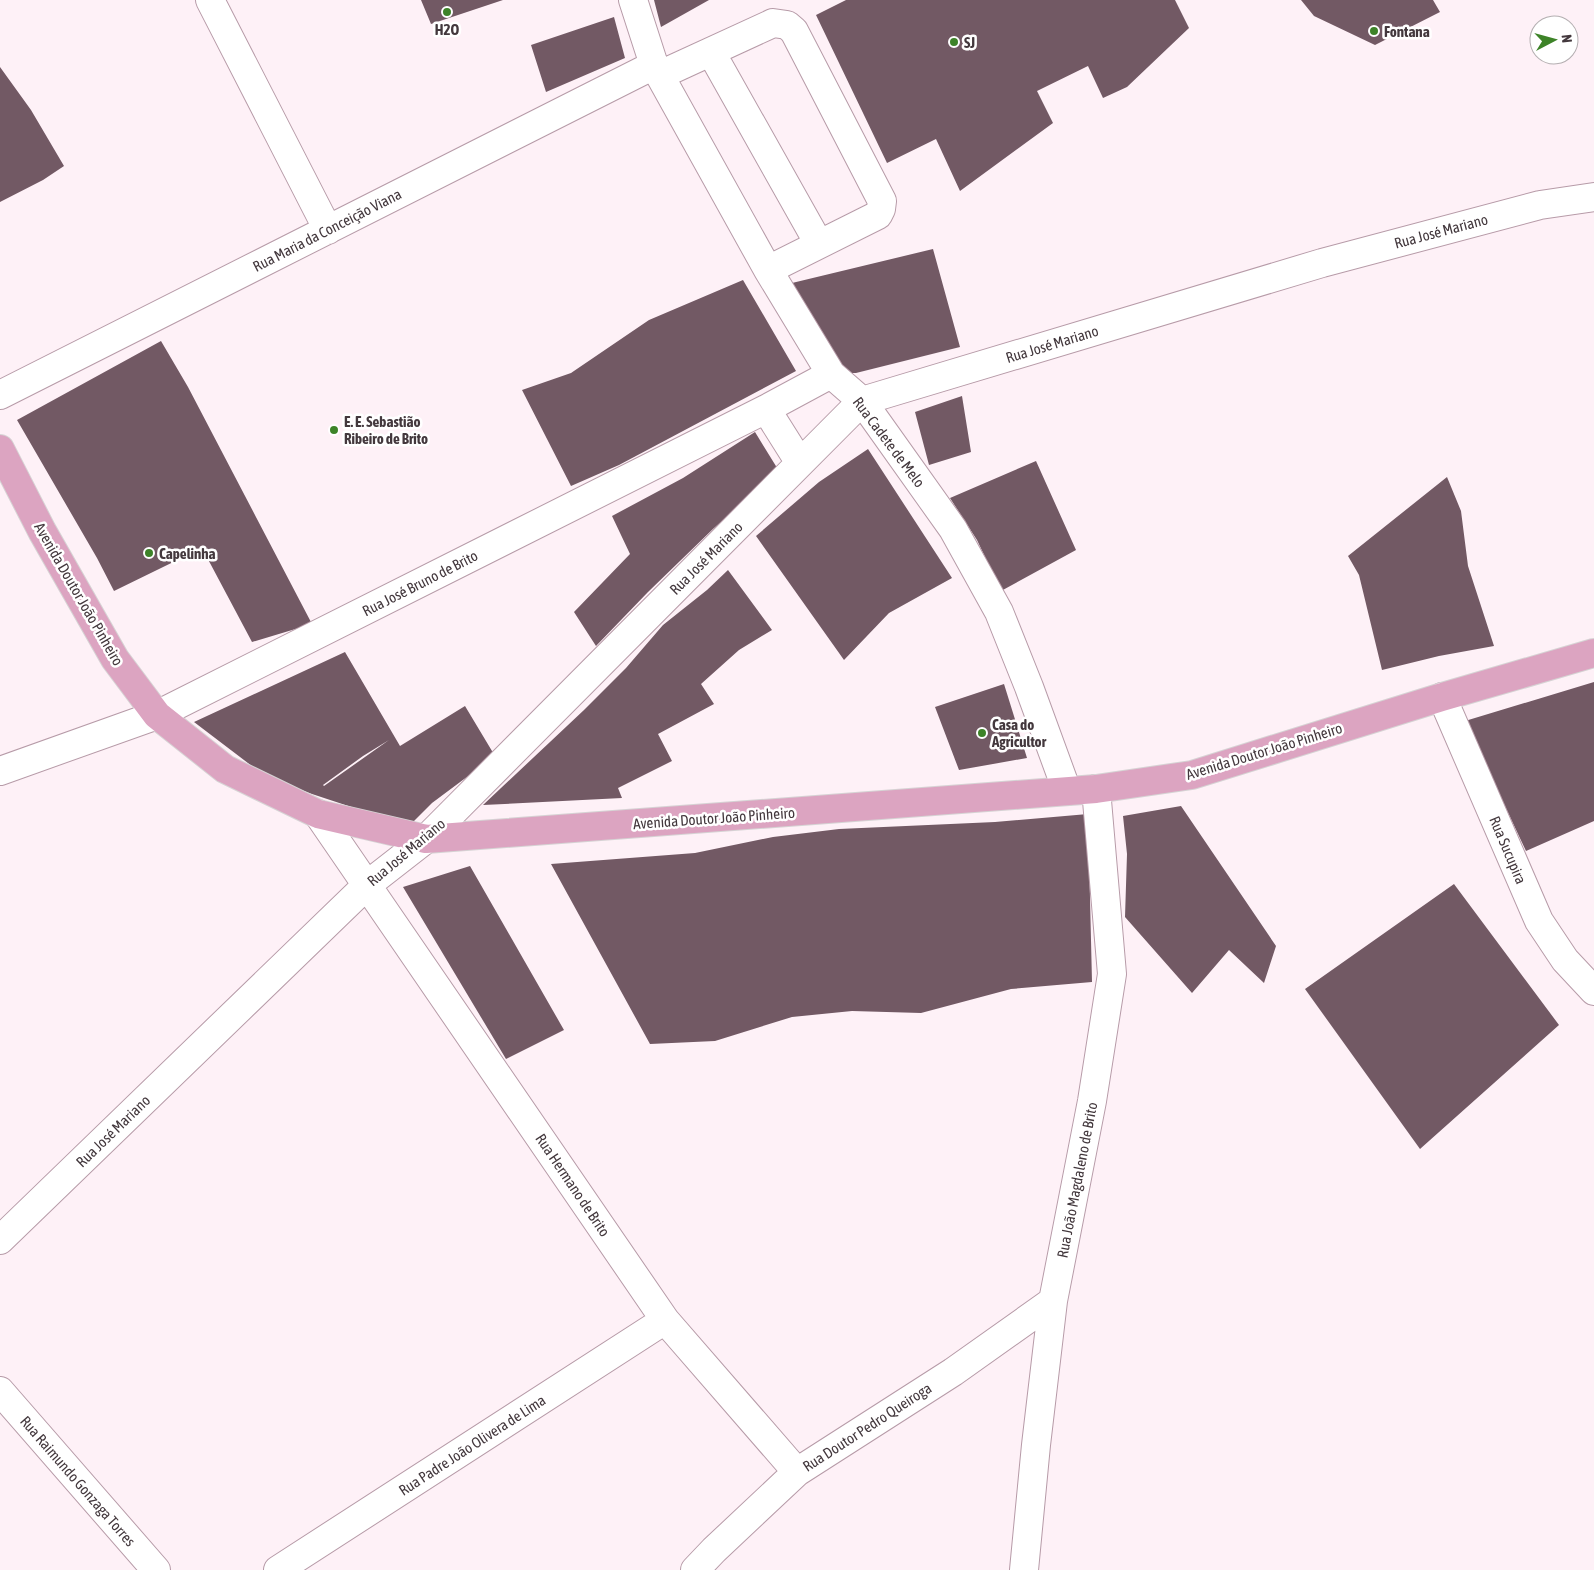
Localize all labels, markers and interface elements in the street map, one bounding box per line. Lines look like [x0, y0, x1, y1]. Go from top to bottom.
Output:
marker: H2O [441, 6, 453, 18]
north arrow [1529, 15, 1579, 65]
place label: H2O [435, 21, 459, 38]
place label: Fontana [1384, 23, 1430, 40]
marker: Fontana [1368, 25, 1380, 37]
place label: SJ [964, 34, 975, 51]
text: N [1559, 34, 1575, 44]
marker: SJ [948, 36, 960, 48]
street label: Rua Maria da Conceição Viana [250, 185, 404, 275]
street label: Rua José Mariano [1392, 210, 1490, 252]
street label: Rua José Mariano [1004, 322, 1100, 366]
street label: Rua Cadete de Melo [850, 394, 928, 490]
place label: E. E. Sebastião Ribeiro de Brito [344, 413, 428, 447]
marker: E. E. Sebastião Ribeiro de Brito [328, 424, 340, 436]
street label: Rua José Mariano [666, 518, 746, 598]
street label: Avenida Doutor João Pinheiro [31, 520, 127, 668]
place label: Capelinha [159, 545, 216, 562]
marker: Capelinha [143, 547, 155, 559]
street label: Rua José Bruno de Brito [359, 547, 481, 619]
place label: Casa do Agricultor [991, 716, 1047, 750]
street label: Avenida Doutor João Pinheiro [1184, 719, 1344, 783]
marker: Casa do Agricultor [976, 727, 988, 739]
street label: Avenida Doutor João Pinheiro [633, 804, 795, 832]
street label: Rua Sucupira [1486, 814, 1530, 886]
street label: Rua José Mariano [364, 815, 448, 889]
street label: Rua José Mariano [73, 1092, 153, 1170]
street label: Rua João Magdaleno de Brito [1054, 1101, 1100, 1259]
street label: Rua Hermano de Brito [532, 1130, 614, 1240]
street label: Rua Doutor Pedro Queiroga [800, 1379, 934, 1475]
street label: Rua Padre João Olivera de Lima [396, 1391, 548, 1499]
street label: Rua Raimundo Gonzaga Torres [17, 1412, 139, 1550]

